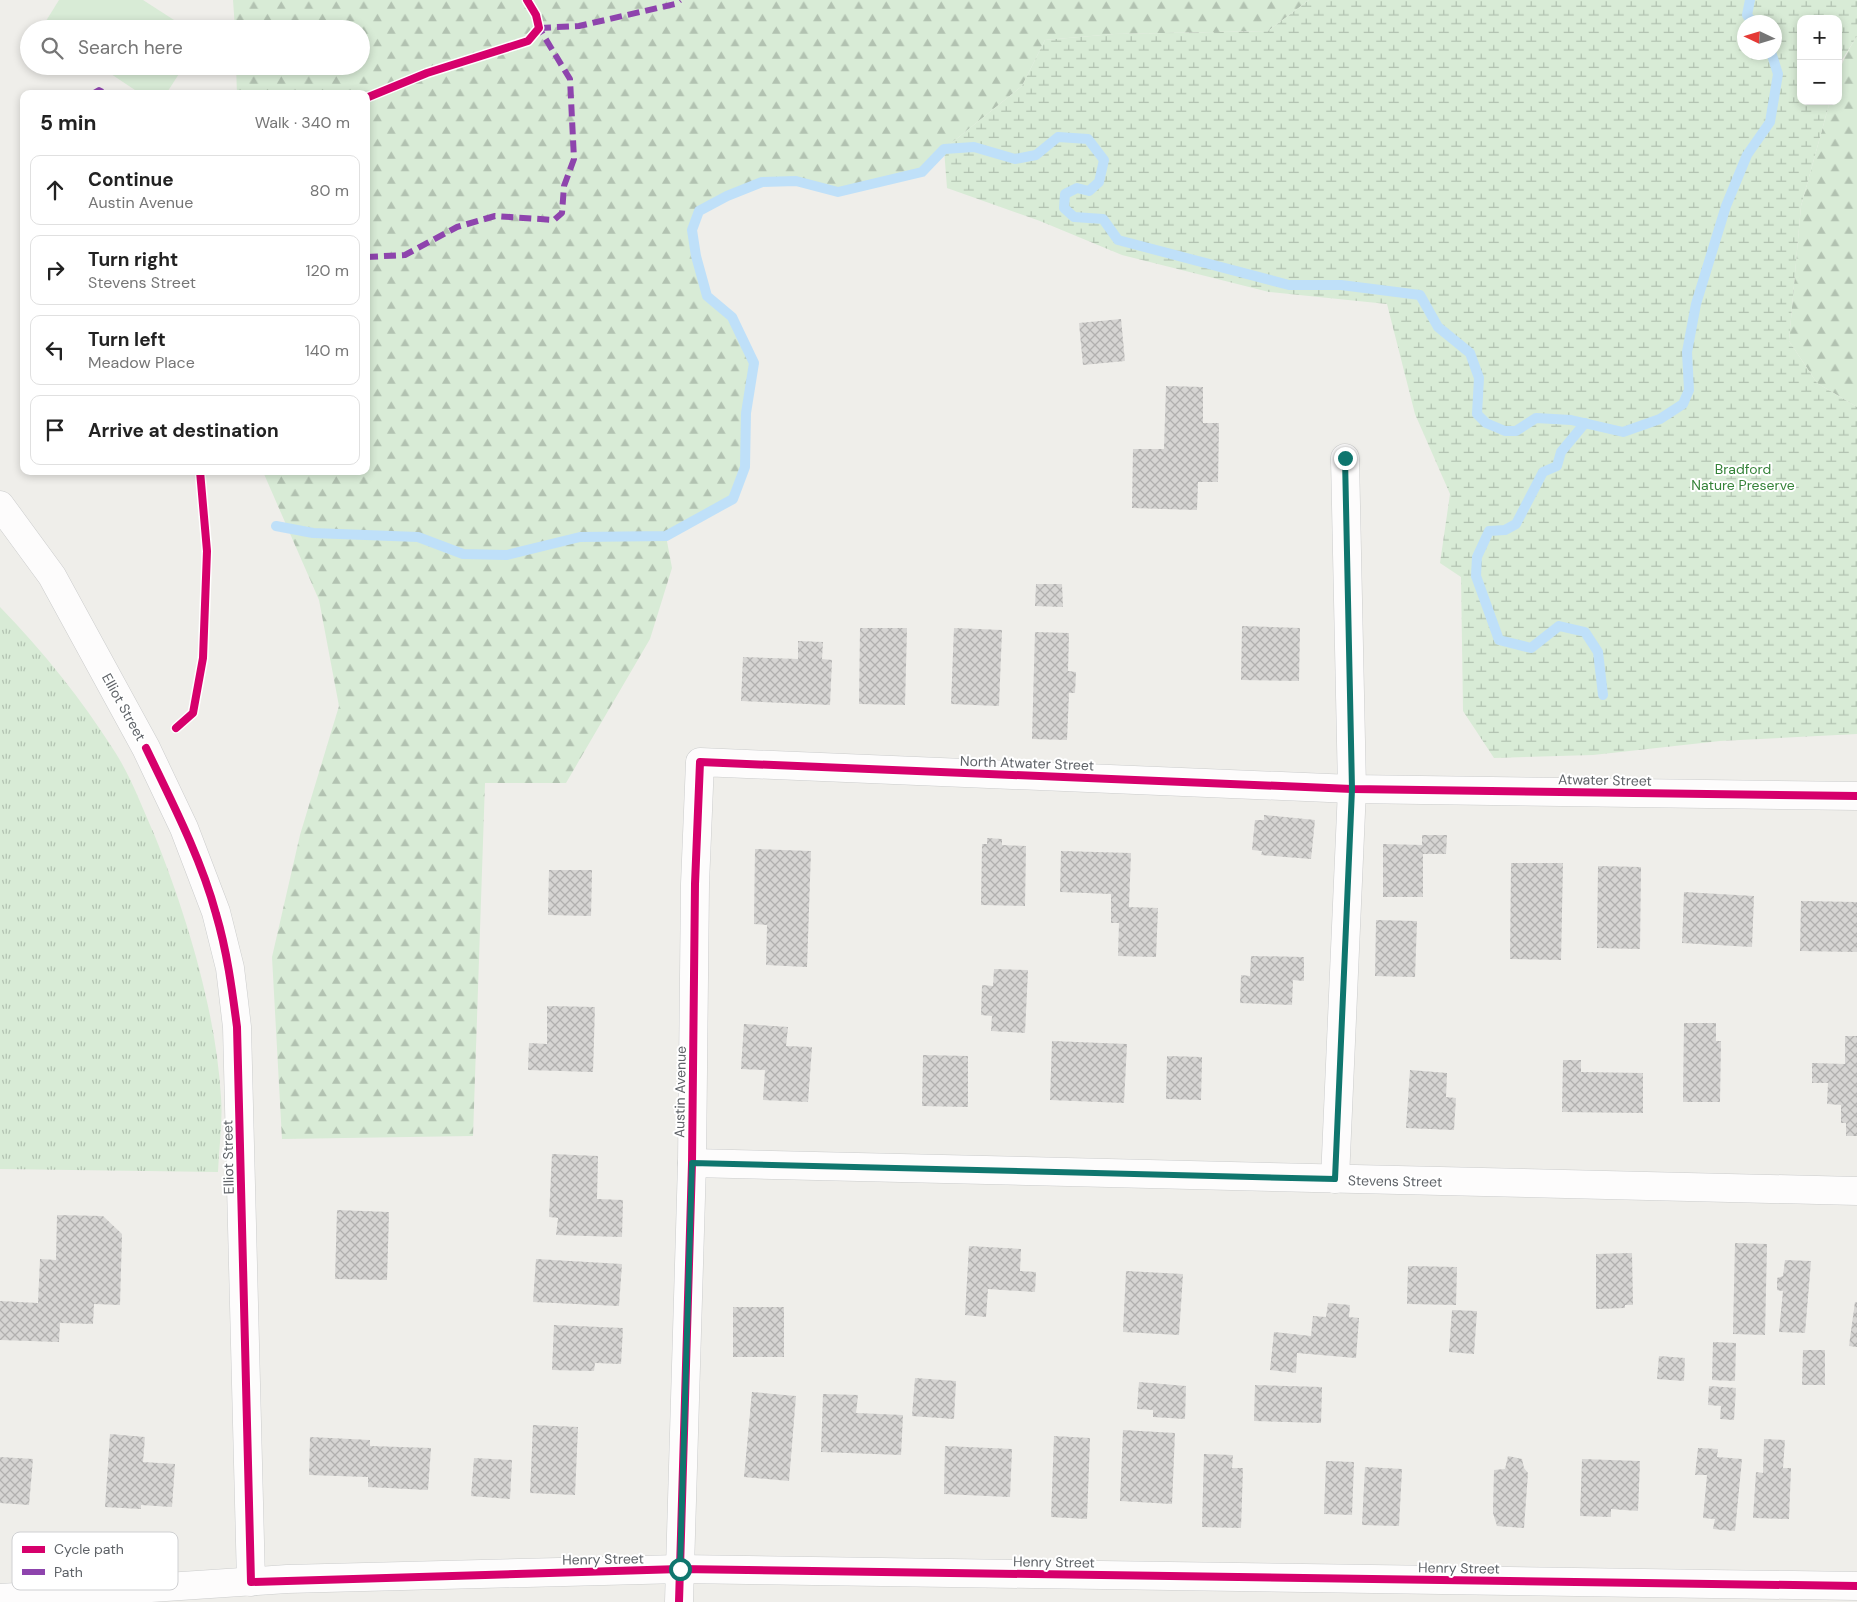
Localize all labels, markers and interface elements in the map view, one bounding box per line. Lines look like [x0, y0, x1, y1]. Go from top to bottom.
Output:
north arrow [1737, 15, 1782, 60]
map controls [1797, 15, 1842, 105]
button: + [1797, 15, 1842, 60]
search box [20, 20, 370, 75]
icon: search [38, 34, 66, 62]
text: Search here [78, 35, 183, 60]
button: − [1797, 60, 1842, 105]
text: 5 min [40, 109, 96, 137]
text: Walk · 340 m [255, 112, 350, 133]
text: Continue [88, 167, 174, 192]
icon: ahead [41, 176, 69, 204]
text: 80 m [310, 180, 349, 201]
text: Austin Avenue [88, 192, 193, 213]
text: Turn right [88, 247, 178, 272]
icon: right [41, 256, 69, 284]
text: 120 m [305, 260, 349, 281]
text: Stevens Street [88, 272, 196, 293]
text: Turn left [88, 327, 166, 352]
icon: left [41, 336, 69, 364]
text: 140 m [305, 340, 349, 361]
text: Meadow Place [88, 352, 195, 373]
icon: arrive [41, 416, 69, 444]
text: Arrive at destination [88, 418, 279, 443]
route end [1334, 447, 1357, 470]
park label: Bradford Nature Preserve [1691, 460, 1795, 494]
street label: Elliot Street [98, 670, 150, 744]
street label: North Atwater Street [960, 752, 1094, 774]
street label: Atwater Street [1558, 770, 1652, 790]
street label: Austin Avenue [670, 1046, 690, 1138]
street label: Elliot Street [218, 1120, 238, 1194]
street label: Stevens Street [1348, 1171, 1442, 1191]
legend [12, 1532, 178, 1590]
text: Cycle path [54, 1540, 124, 1558]
street label: Henry Street [562, 1549, 644, 1569]
street label: Henry Street [1013, 1552, 1095, 1572]
route start [669, 1558, 692, 1581]
street label: Henry Street [1418, 1558, 1500, 1578]
text: Path [54, 1563, 83, 1581]

